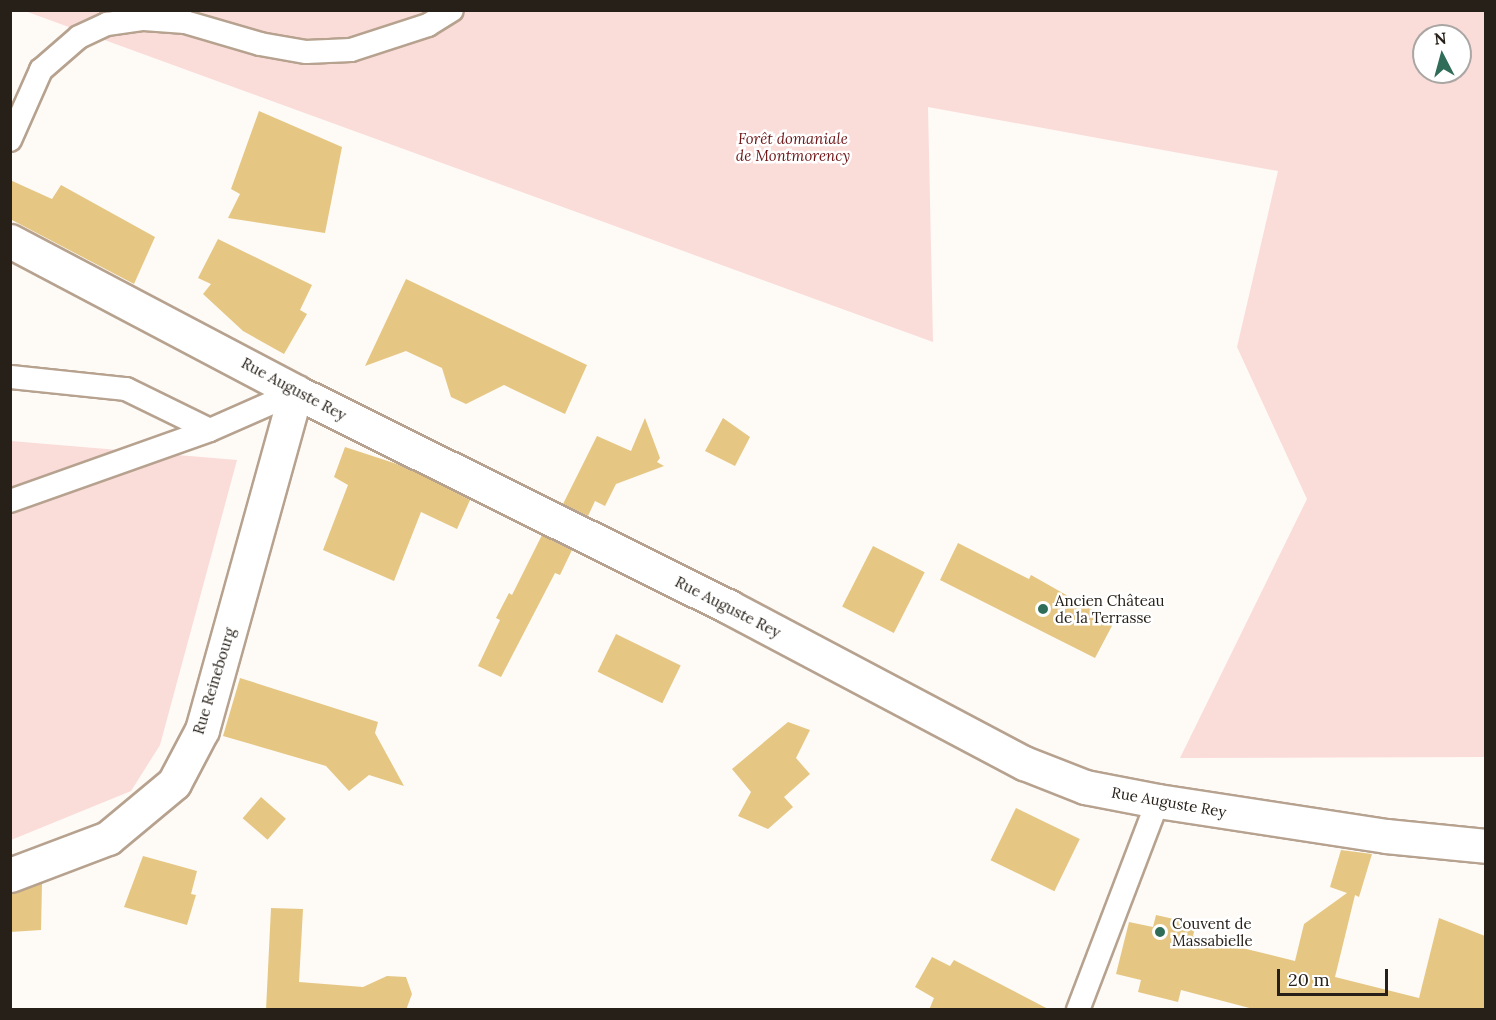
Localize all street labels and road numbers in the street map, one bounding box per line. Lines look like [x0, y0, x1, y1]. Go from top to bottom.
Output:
street label: Rue Auguste Rey [238, 354, 350, 424]
street label: Rue Auguste Rey [672, 573, 784, 641]
street label: Rue Reinebourg [189, 626, 239, 736]
street label: Rue Auguste Rey [1110, 783, 1228, 821]

